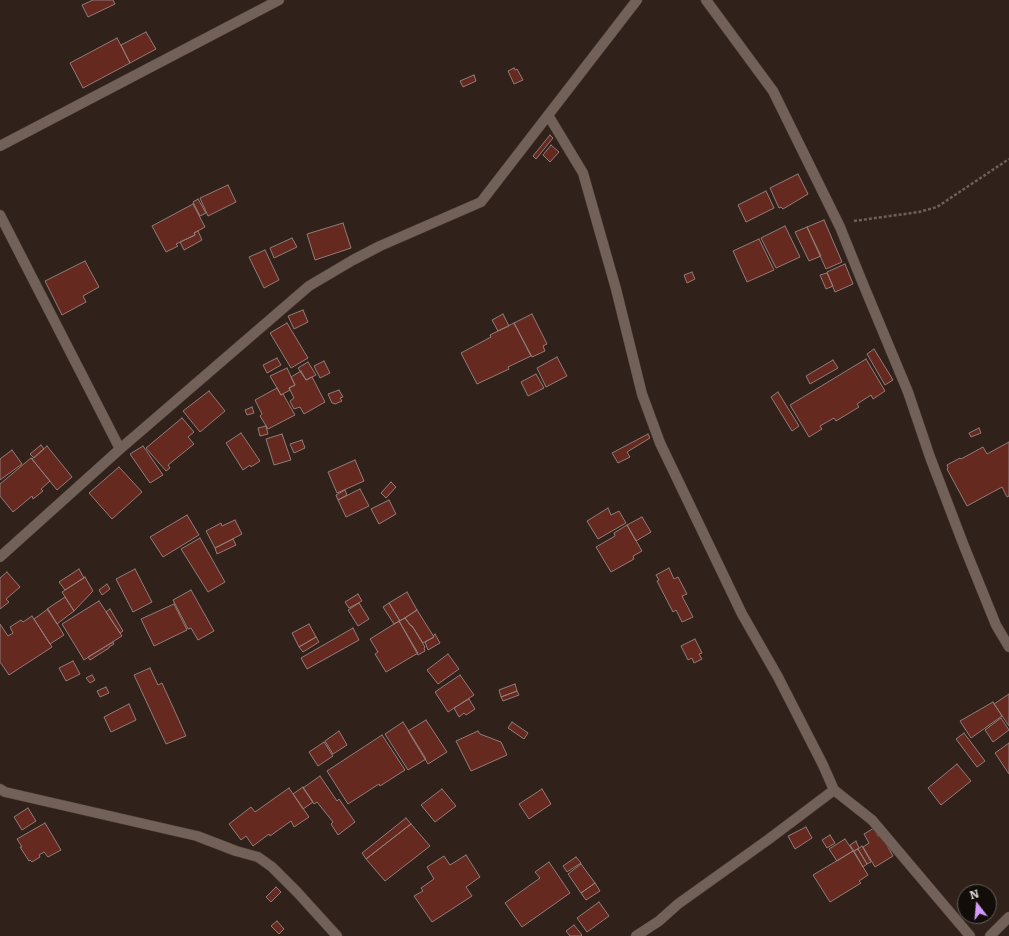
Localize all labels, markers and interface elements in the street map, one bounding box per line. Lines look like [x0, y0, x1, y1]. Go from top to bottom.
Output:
north arrow [957, 884, 997, 924]
text: N [967, 884, 981, 902]

